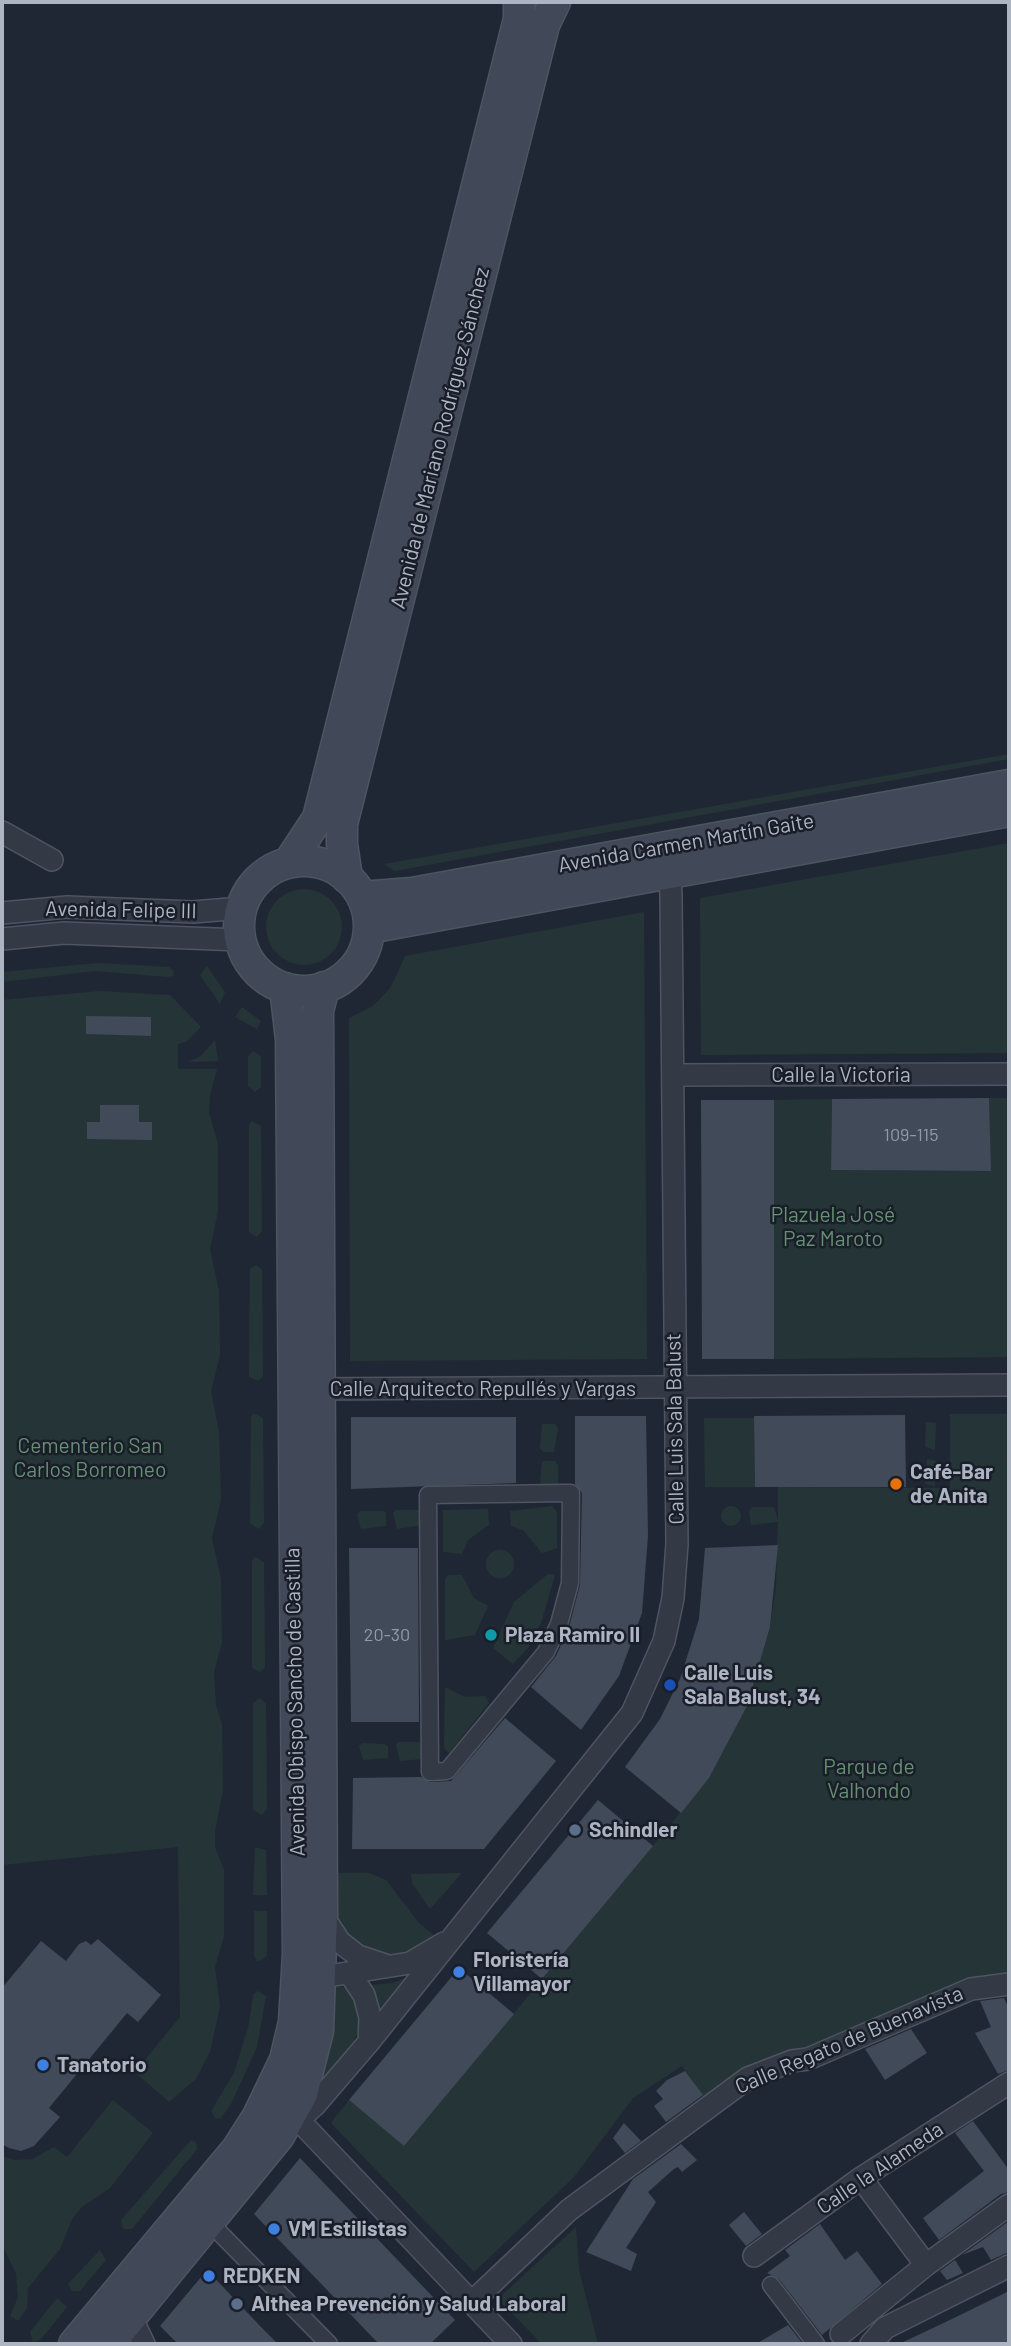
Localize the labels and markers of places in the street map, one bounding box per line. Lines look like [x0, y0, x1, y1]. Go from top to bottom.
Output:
place label: Café-Bar de Anita [910, 1459, 993, 1509]
marker: Café-Bar de Anita [888, 1476, 904, 1492]
place label: Plaza Ramiro II [505, 1622, 640, 1648]
marker: Plaza Ramiro II [483, 1627, 499, 1643]
place label: Calle Luis Sala Balust, 34 [684, 1660, 821, 1710]
marker: Calle Luis Sala Balust, 34 [662, 1677, 678, 1693]
place label: Schindler [589, 1817, 678, 1843]
marker: Schindler [567, 1822, 583, 1838]
place label: Floristería Villamayor [473, 1947, 571, 1997]
marker: Floristería Villamayor [451, 1964, 467, 1980]
place label: Tanatorio [57, 2052, 147, 2078]
marker: Tanatorio [35, 2057, 51, 2073]
place label: VM Estilistas [288, 2216, 407, 2242]
marker: VM Estilistas [266, 2221, 282, 2237]
place label: REDKEN [223, 2263, 301, 2289]
marker: REDKEN [201, 2268, 217, 2284]
place label: Althea Prevención y Salud Laboral [251, 2291, 566, 2317]
marker: Althea Prevención y Salud Laboral [229, 2296, 245, 2312]

